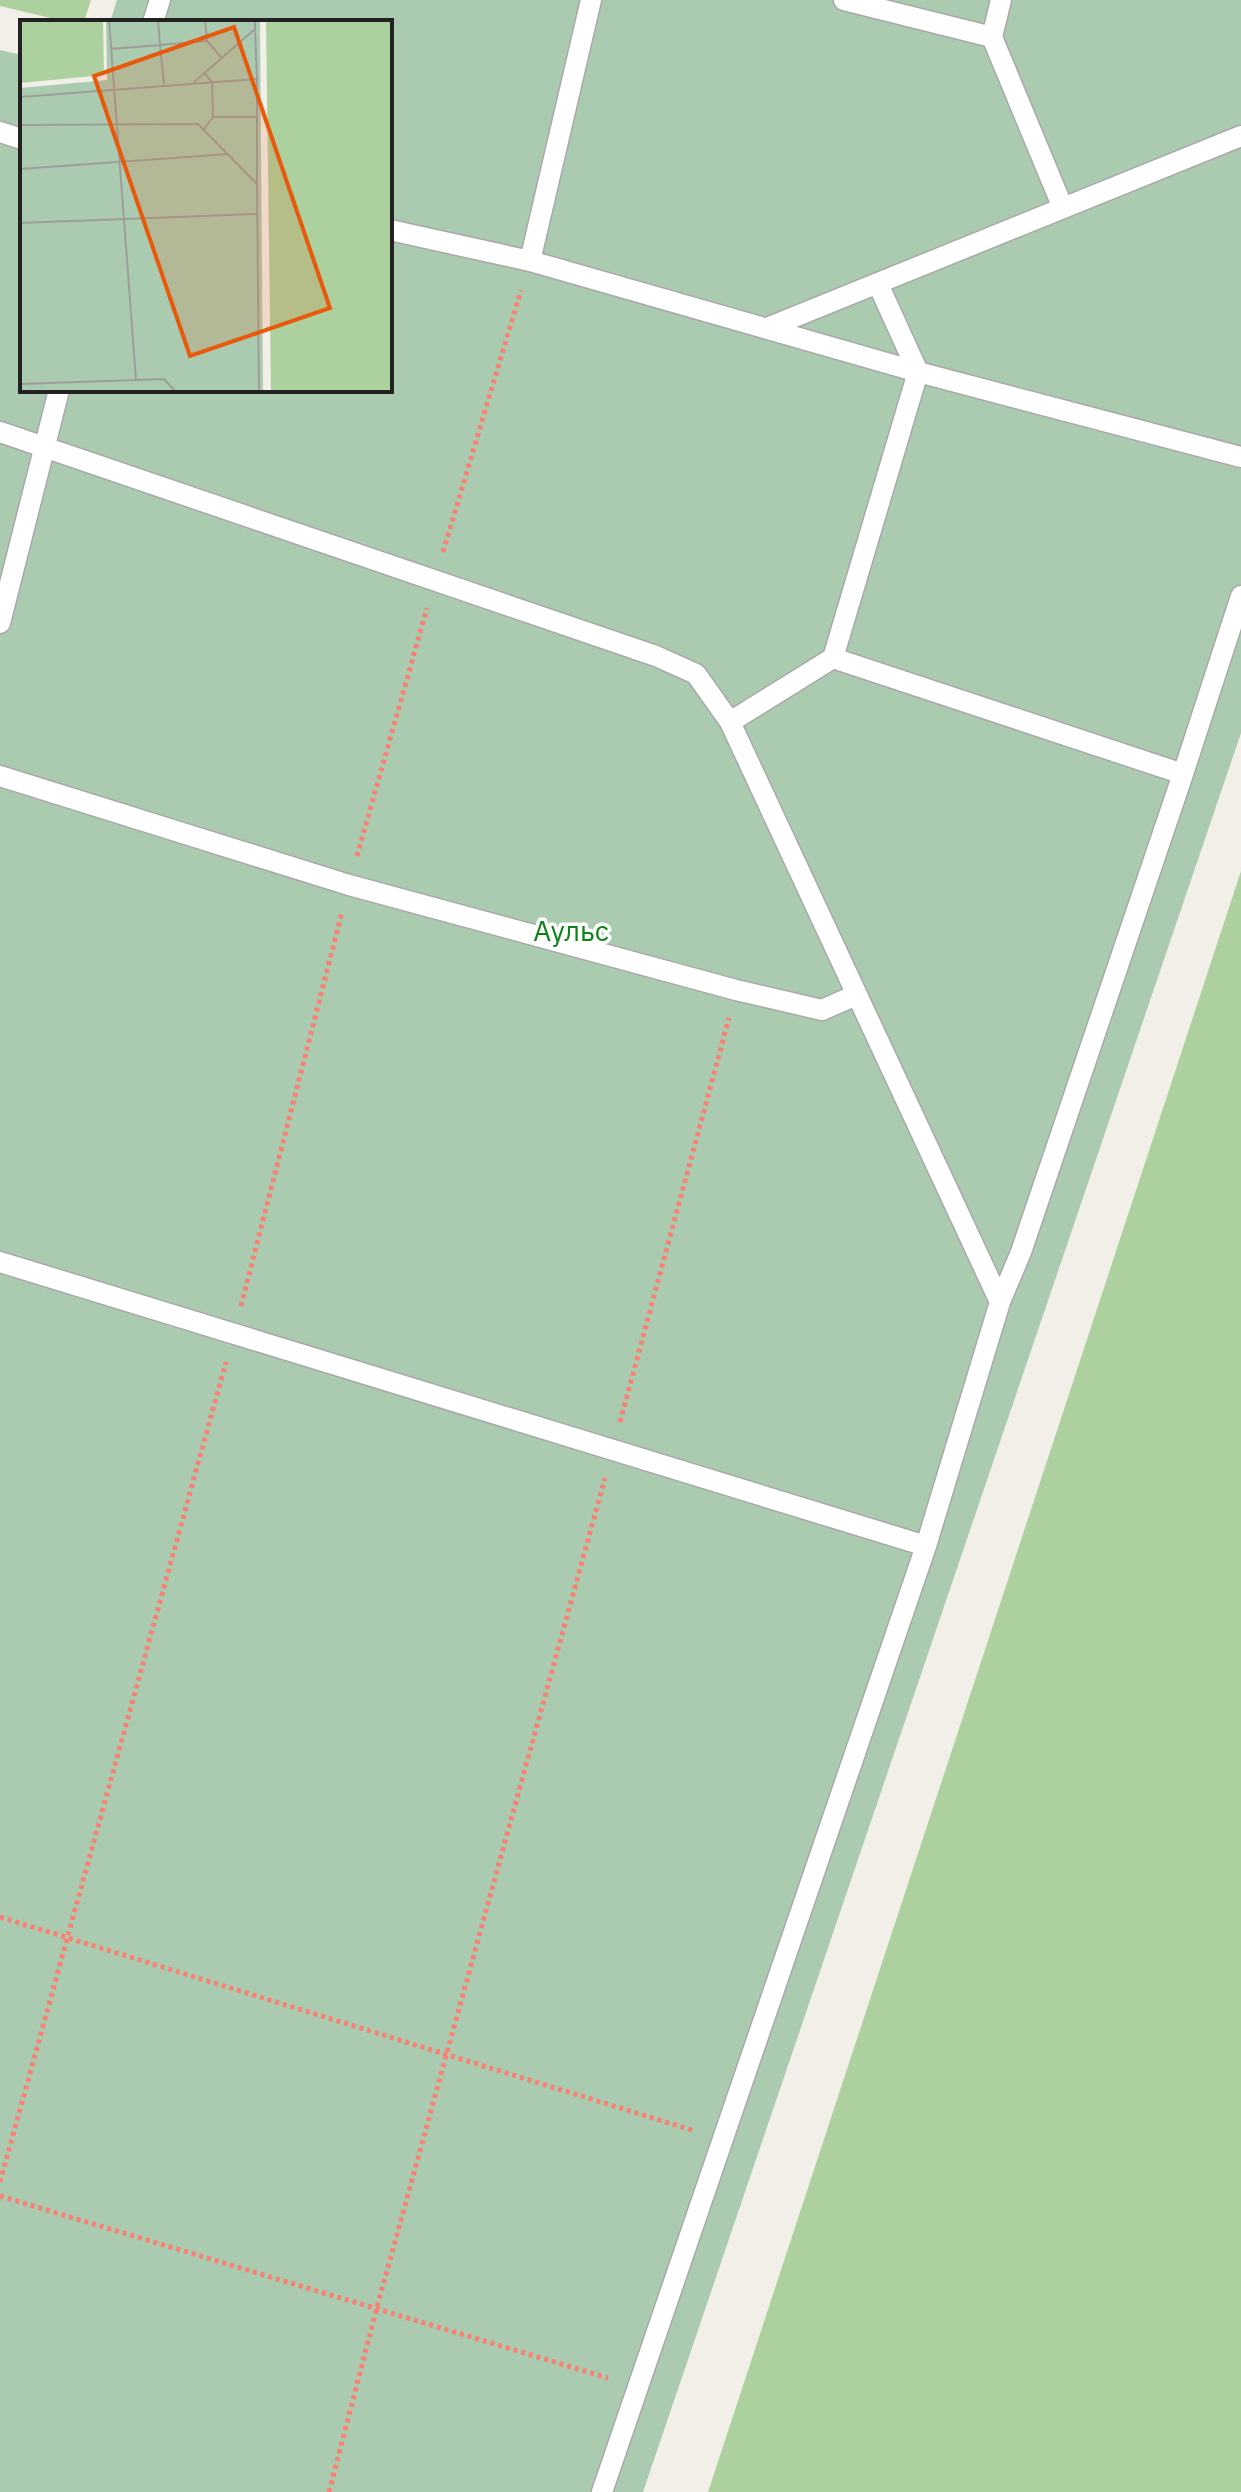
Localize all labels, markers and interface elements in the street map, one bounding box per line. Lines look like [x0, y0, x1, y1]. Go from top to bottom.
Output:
inset map [20, 20, 392, 392]
park label: Аульс [533, 912, 609, 949]

